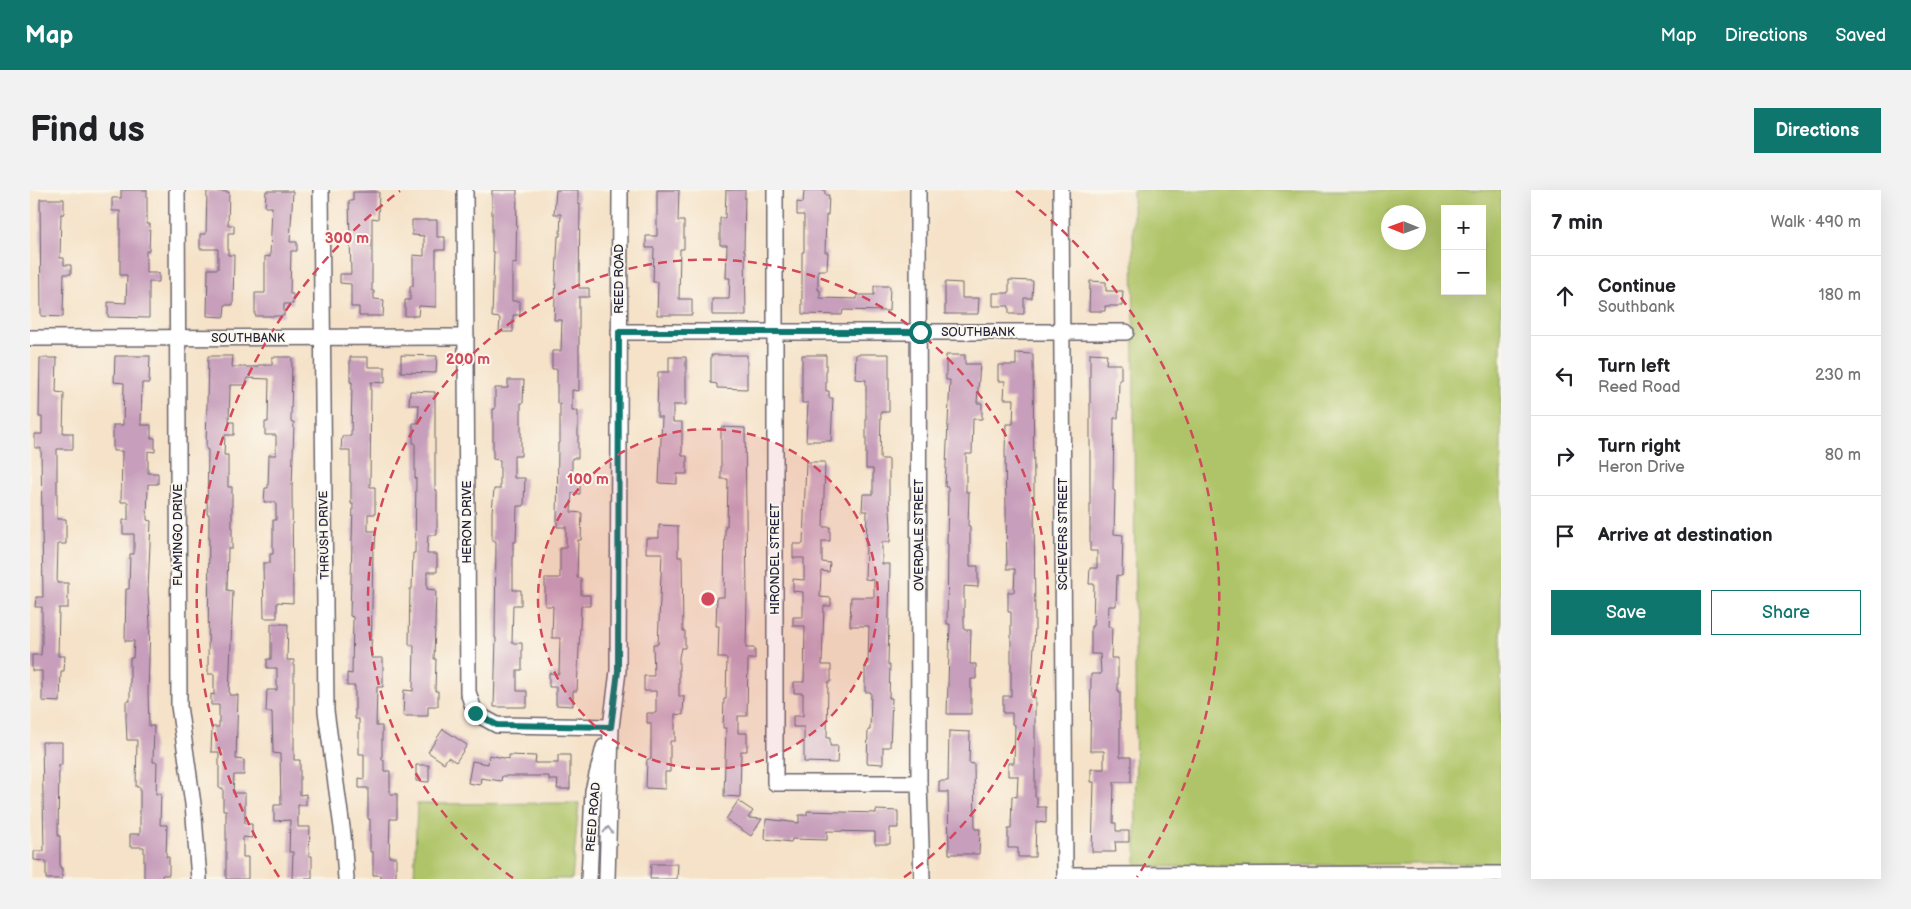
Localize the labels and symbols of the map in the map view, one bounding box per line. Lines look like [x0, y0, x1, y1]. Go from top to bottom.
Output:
north arrow [1381, 205, 1426, 250]
text: 300 m [325, 229, 369, 248]
street label: REED ROAD [612, 244, 627, 314]
route start [909, 321, 932, 344]
street label: SOUTHBANK [941, 325, 1015, 340]
street label: SOUTHBANK [211, 331, 285, 346]
text: 200 m [446, 350, 490, 369]
text: 100 m [567, 470, 609, 489]
street label: SCHEVERS STREET [1056, 477, 1071, 590]
street label: OVERDALE STREET [912, 478, 927, 591]
street label: HERON DRIVE [460, 480, 475, 563]
street label: FLAMINGO DRIVE [171, 484, 186, 586]
street label: THRUSH DRIVE [316, 490, 333, 580]
street label: HIRONDEL STREET [768, 502, 783, 615]
centre of rings [699, 590, 717, 608]
route end [464, 702, 487, 725]
street label: REED ROAD [583, 781, 604, 852]
one-way arrow [603, 826, 613, 834]

